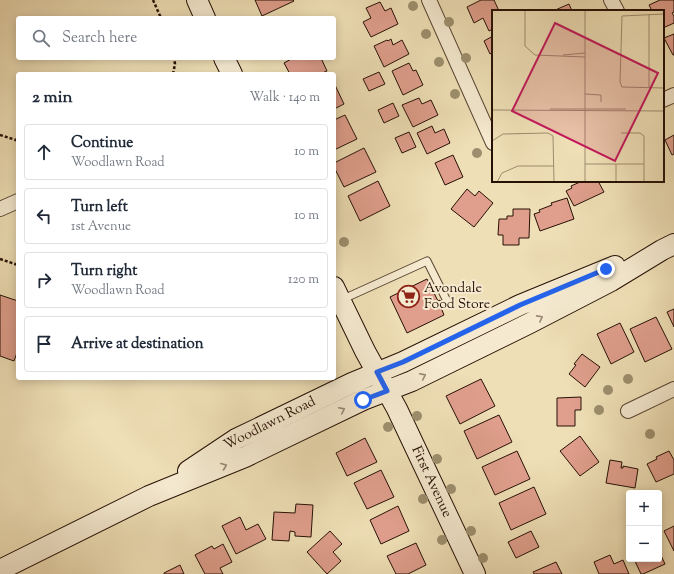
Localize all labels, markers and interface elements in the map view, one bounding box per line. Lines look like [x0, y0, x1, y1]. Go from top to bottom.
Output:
inset map [492, 10, 664, 182]
search box [16, 16, 336, 60]
icon: search [30, 27, 52, 49]
text: Search here [62, 28, 137, 49]
text: 2 min [32, 86, 73, 110]
text: Walk · 140 m [249, 89, 320, 107]
text: Continue [71, 133, 133, 154]
icon: ahead [33, 141, 55, 163]
text: 10 m [294, 143, 319, 161]
text: Woodlawn Road [71, 154, 165, 172]
text: Turn left [71, 197, 128, 218]
icon: left [33, 205, 55, 227]
text: 10 m [294, 207, 319, 225]
text: 1st Avenue [71, 218, 131, 236]
route end [597, 260, 615, 278]
text: Turn right [71, 261, 137, 282]
icon: right [33, 269, 55, 291]
text: 120 m [288, 271, 319, 289]
place label: Avondale Food Store [424, 279, 490, 315]
text: Woodlawn Road [71, 282, 165, 300]
supermarket icon: Avondale Food Store [396, 284, 422, 310]
one-way arrow [535, 315, 543, 323]
icon: arrive [33, 333, 55, 355]
text: Arrive at destination [71, 334, 204, 355]
one-way arrow [419, 373, 426, 381]
route start [354, 391, 372, 409]
street label: Woodlawn Road [221, 392, 320, 456]
one-way arrow [337, 407, 345, 415]
street label: First Avenue [406, 443, 456, 521]
one-way arrow [221, 462, 228, 470]
map controls [626, 490, 662, 562]
button: + [626, 490, 662, 526]
button: − [626, 526, 662, 562]

